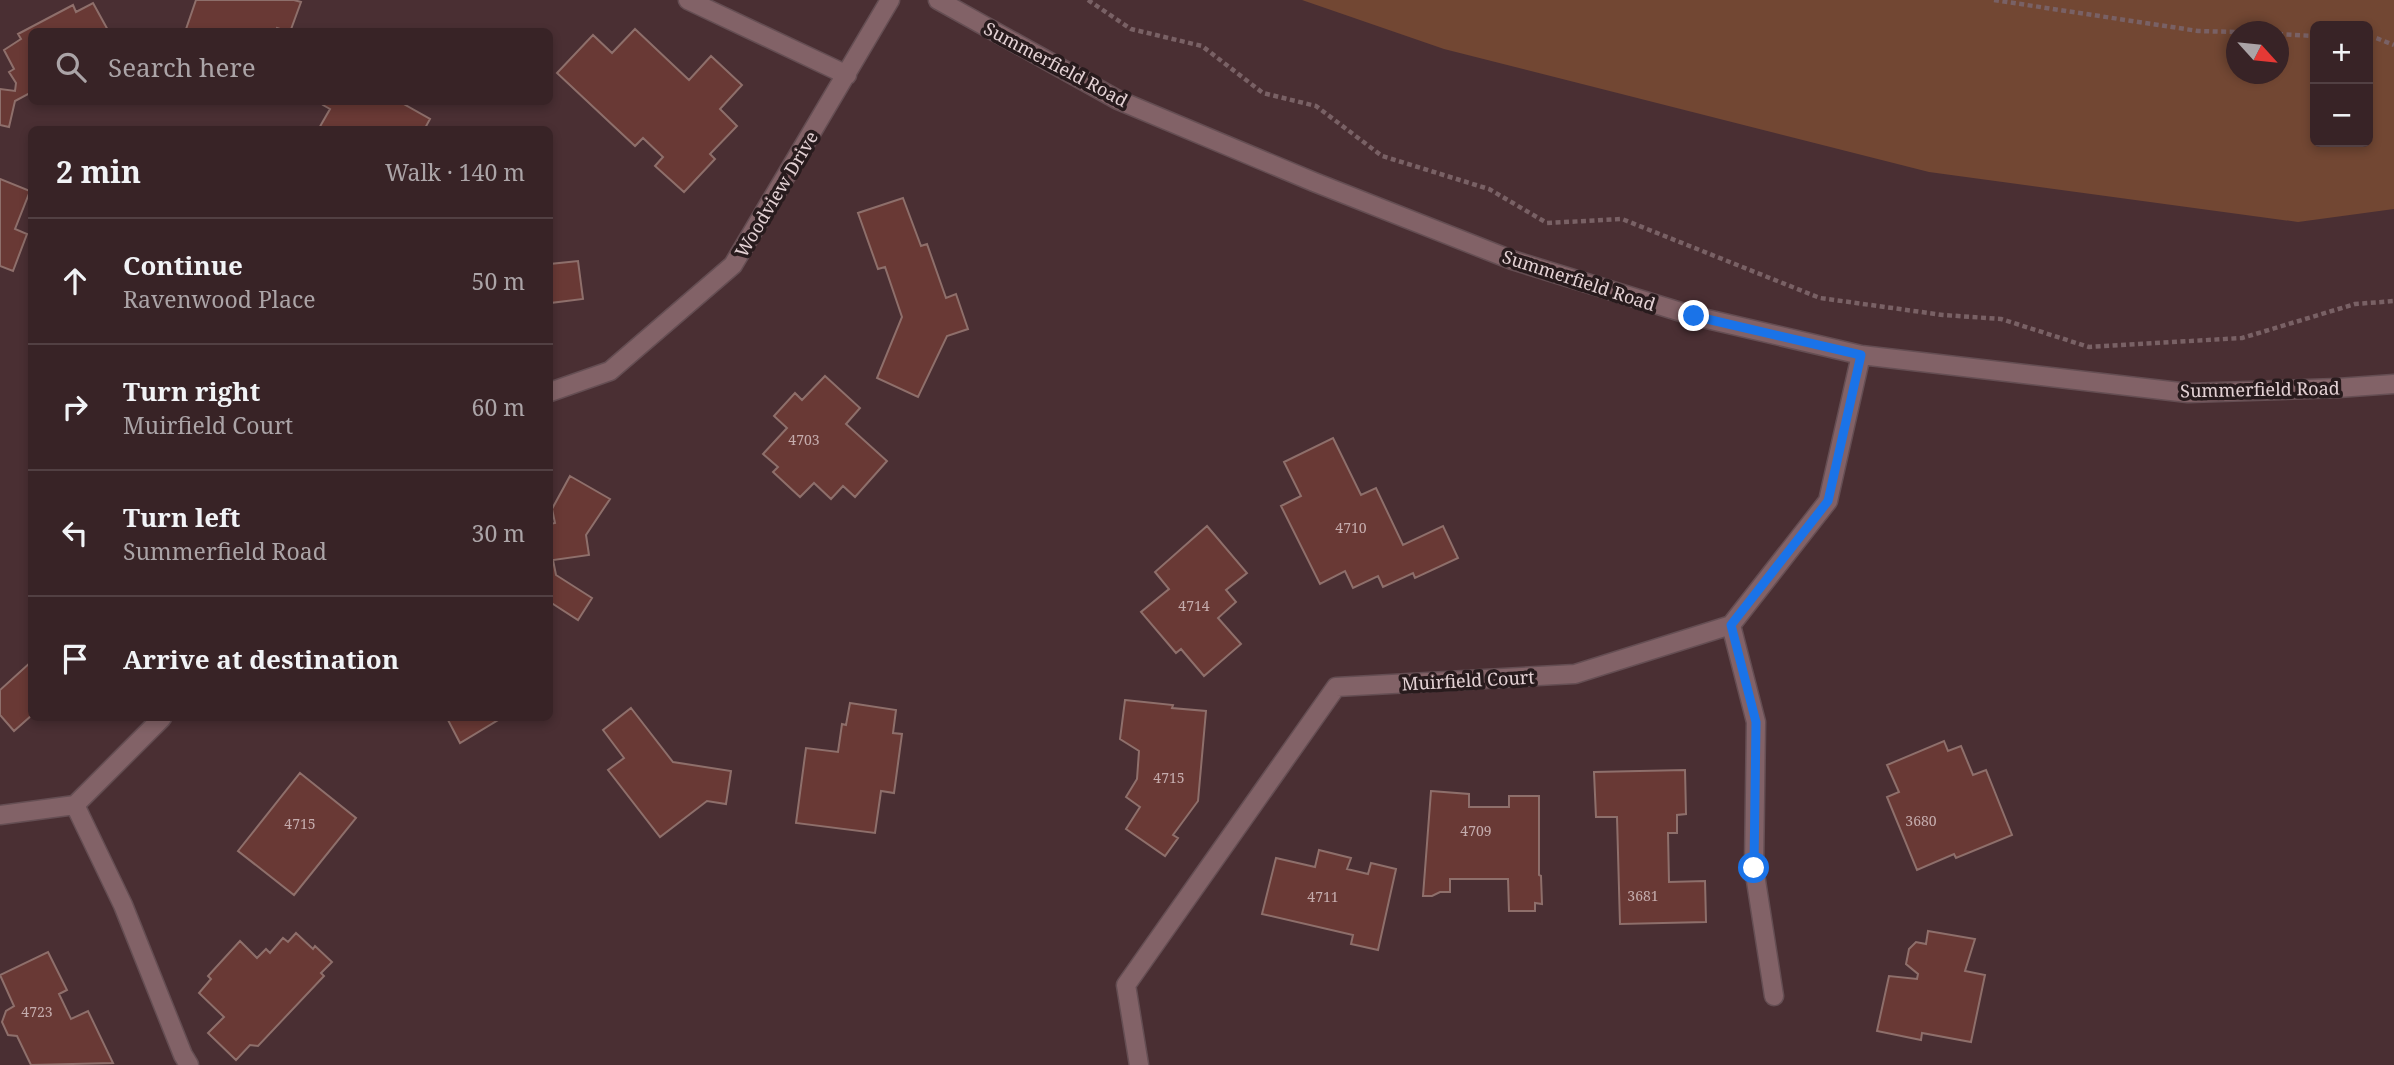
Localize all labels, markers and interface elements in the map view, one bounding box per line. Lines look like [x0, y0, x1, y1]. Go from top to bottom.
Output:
street label: Summerfield Road [980, 16, 1132, 112]
north arrow [2226, 21, 2289, 84]
map controls [2310, 21, 2373, 147]
button: + [2310, 21, 2373, 84]
search box [28, 28, 553, 105]
icon: search [52, 48, 90, 86]
text: Search here [108, 49, 256, 85]
button: − [2310, 84, 2373, 147]
street label: Woodview Drive [729, 127, 823, 261]
text: 2 min [56, 151, 141, 192]
text: Walk · 140 m [385, 156, 525, 188]
street label: Summerfield Road [1499, 244, 1659, 316]
text: Continue [123, 247, 243, 283]
icon: ahead [56, 262, 94, 300]
text: 50 m [472, 265, 525, 297]
text: Ravenwood Place [123, 283, 316, 315]
route end [1678, 300, 1709, 331]
text: Turn right [123, 373, 260, 409]
street label: Summerfield Road [2180, 376, 2340, 402]
icon: right [56, 388, 94, 426]
text: 60 m [472, 391, 525, 423]
text: Muirfield Court [123, 409, 293, 441]
house number: 4703 [788, 430, 820, 449]
text: Turn left [123, 499, 240, 535]
icon: left [56, 514, 94, 552]
text: 30 m [472, 517, 525, 549]
house number: 4710 [1335, 518, 1367, 537]
text: Summerfield Road [123, 535, 327, 567]
house number: 4714 [1178, 596, 1210, 615]
icon: arrive [56, 640, 94, 678]
text: Arrive at destination [123, 641, 399, 677]
street label: Muirfield Court [1401, 665, 1535, 695]
house number: 4715 [1153, 768, 1185, 787]
house number: 3680 [1905, 811, 1937, 830]
house number: 4715 [284, 814, 316, 833]
house number: 4709 [1460, 821, 1492, 840]
route start [1738, 852, 1769, 883]
house number: 3681 [1627, 886, 1659, 905]
house number: 4711 [1307, 887, 1339, 906]
house number: 4723 [21, 1002, 53, 1021]

